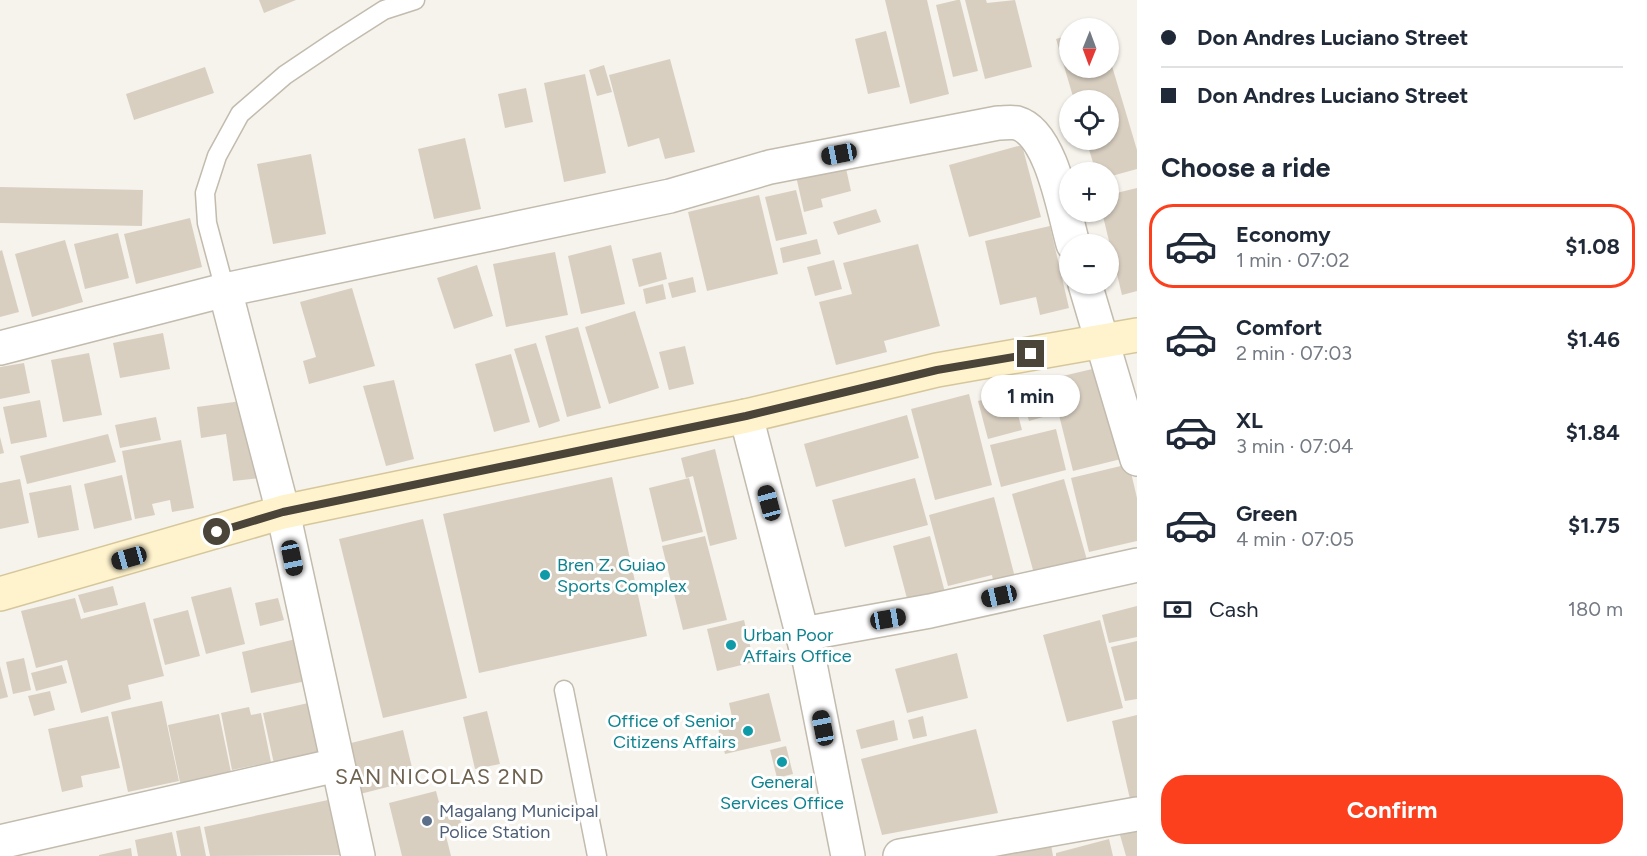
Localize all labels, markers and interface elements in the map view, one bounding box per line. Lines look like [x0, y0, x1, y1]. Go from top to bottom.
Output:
north arrow [1059, 18, 1119, 78]
map controls [1059, 18, 1119, 294]
text: Don Andres Luciano Street [1197, 24, 1468, 51]
text: Don Andres Luciano Street [1197, 82, 1468, 109]
button: locate [1059, 90, 1119, 150]
car [820, 142, 858, 166]
text: Choose a ride [1161, 151, 1330, 184]
button: + [1059, 162, 1119, 222]
icon: car [1164, 219, 1218, 273]
text: Economy [1236, 221, 1331, 248]
text: $1.08 [1565, 233, 1620, 260]
button: − [1059, 234, 1119, 294]
text: 1 min · 07:02 [1236, 248, 1350, 272]
icon: car [1164, 312, 1218, 366]
text: Comfort [1236, 314, 1322, 341]
text: $1.46 [1566, 326, 1620, 353]
route end [1017, 340, 1044, 367]
text: 2 min · 07:03 [1236, 341, 1352, 365]
callout: 1 min [982, 375, 1080, 417]
text: 1 min [1007, 384, 1054, 408]
icon: car [1164, 405, 1218, 459]
text: XL [1236, 407, 1263, 434]
text: $1.84 [1566, 419, 1620, 446]
text: 3 min · 07:04 [1236, 434, 1353, 458]
car [756, 483, 782, 523]
icon: car [1164, 498, 1218, 552]
text: Green [1236, 500, 1298, 527]
text: $1.75 [1568, 512, 1620, 539]
route start [203, 518, 230, 545]
text: 4 min · 07:05 [1236, 527, 1354, 551]
car [279, 539, 305, 577]
car [109, 544, 149, 572]
place label: Bren Z. Guiao Sports Complex [557, 554, 687, 597]
marker: Bren Z. Guiao Sports Complex [538, 568, 552, 582]
car [979, 583, 1019, 609]
icon: cash [1161, 593, 1194, 626]
text: Cash [1209, 596, 1259, 623]
text: 180 m [1568, 597, 1623, 621]
car [869, 607, 907, 631]
place label: Urban Poor Affairs Office [743, 624, 852, 667]
marker: Urban Poor Affairs Office [724, 638, 738, 652]
car [811, 709, 835, 747]
place label: Office of Senior Citizens Affairs [607, 710, 736, 753]
marker: Office of Senior Citizens Affairs [741, 724, 755, 738]
marker: General Services Office [775, 755, 789, 769]
district label: SAN NICOLAS 2ND [335, 764, 545, 789]
place label: General Services Office [720, 771, 844, 814]
button: Confirm [1161, 775, 1623, 844]
place label: Magalang Municipal Police Station [439, 800, 599, 843]
marker: Magalang Municipal Police Station [420, 814, 434, 828]

